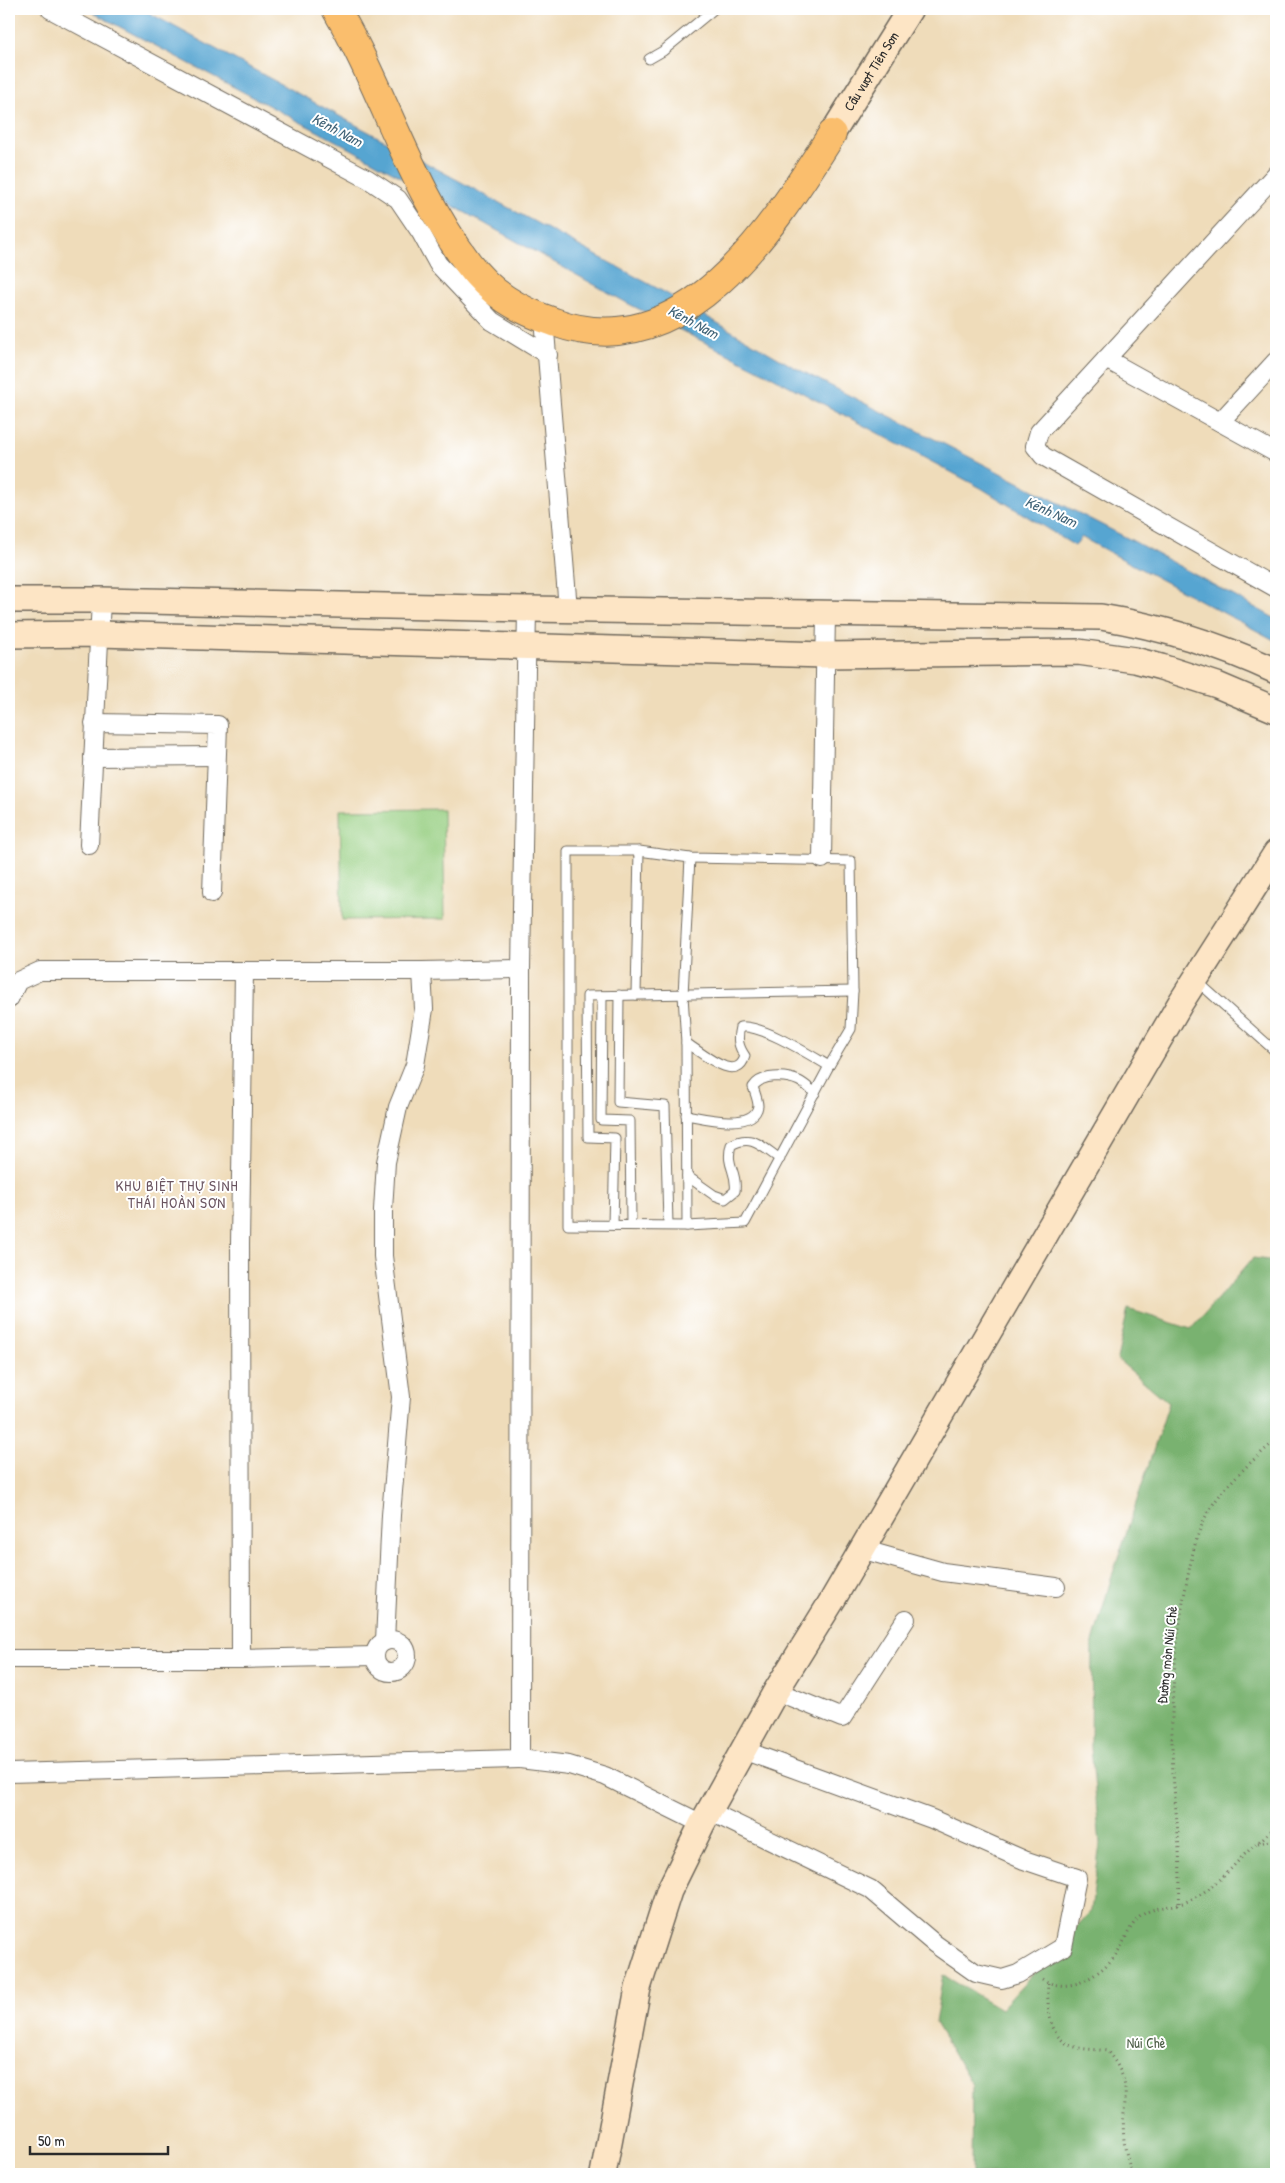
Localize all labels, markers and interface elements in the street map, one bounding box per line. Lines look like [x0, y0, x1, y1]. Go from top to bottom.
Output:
street label: Cầu vượt Tiên Sơn [839, 28, 903, 114]
water label: Kênh Nam [308, 108, 367, 152]
water label: Kênh Nam [664, 300, 723, 344]
water label: Kênh Nam [1022, 491, 1081, 533]
district label: KHU BIỆT THỰ SINH THÁI HOÀN SƠN [116, 1175, 238, 1213]
street label: Đường mòn Núi Chè [1152, 1605, 1182, 1705]
park label: Núi Chè [1127, 2033, 1166, 2052]
scale bar [30, 2123, 168, 2155]
text: 50 m [38, 2130, 65, 2151]

